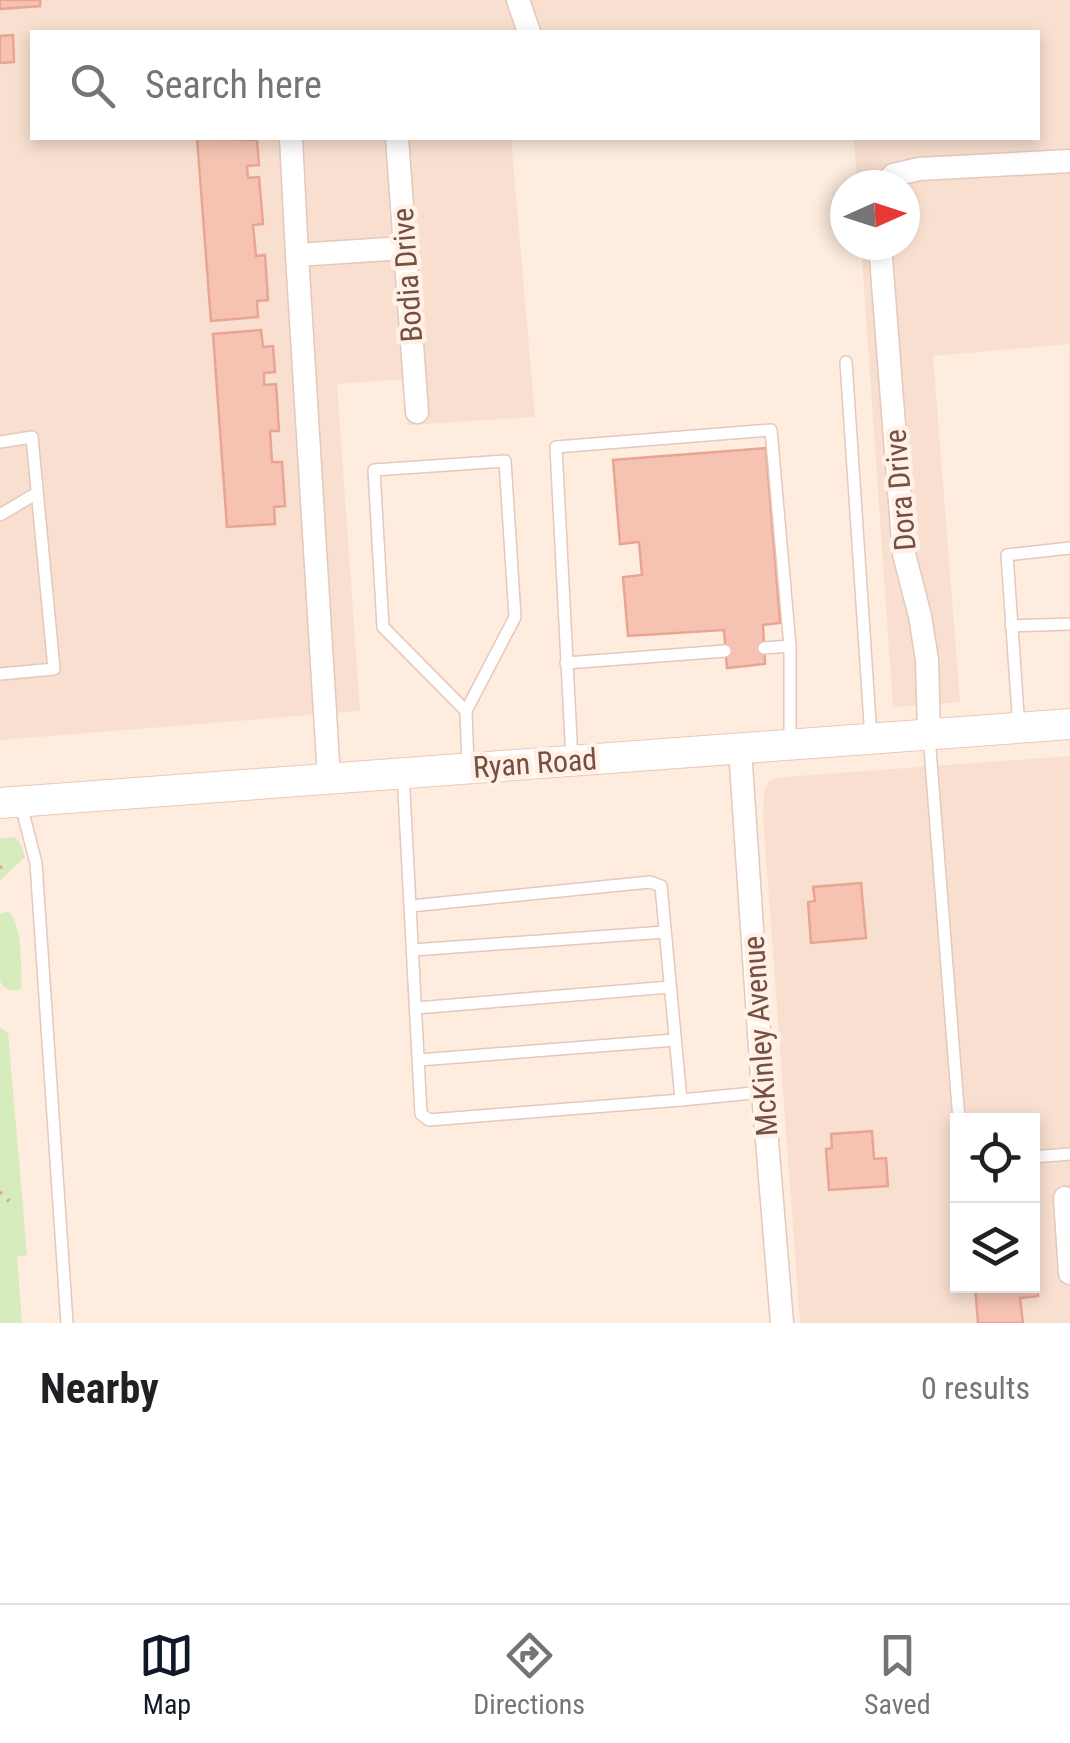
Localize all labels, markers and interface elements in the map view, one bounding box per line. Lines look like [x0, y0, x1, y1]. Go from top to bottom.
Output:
search box [30, 30, 1040, 140]
icon: search [65, 58, 120, 113]
text: Search here [145, 63, 322, 107]
north arrow [830, 170, 920, 260]
street label: Bodia Drive [385, 207, 429, 343]
street label: Dora Drive [877, 428, 923, 552]
street label: Ryan Road [472, 741, 598, 785]
street label: McKinley Avenue [736, 935, 784, 1137]
map controls [950, 1113, 1040, 1293]
button: locate [950, 1113, 1040, 1203]
button: layers [950, 1203, 1040, 1293]
text: Nearby [40, 1364, 159, 1413]
text: 0 results [921, 1369, 1030, 1407]
tab: Map [139, 1628, 194, 1721]
tab: Directions [473, 1628, 585, 1721]
tab: Saved [864, 1628, 931, 1721]

